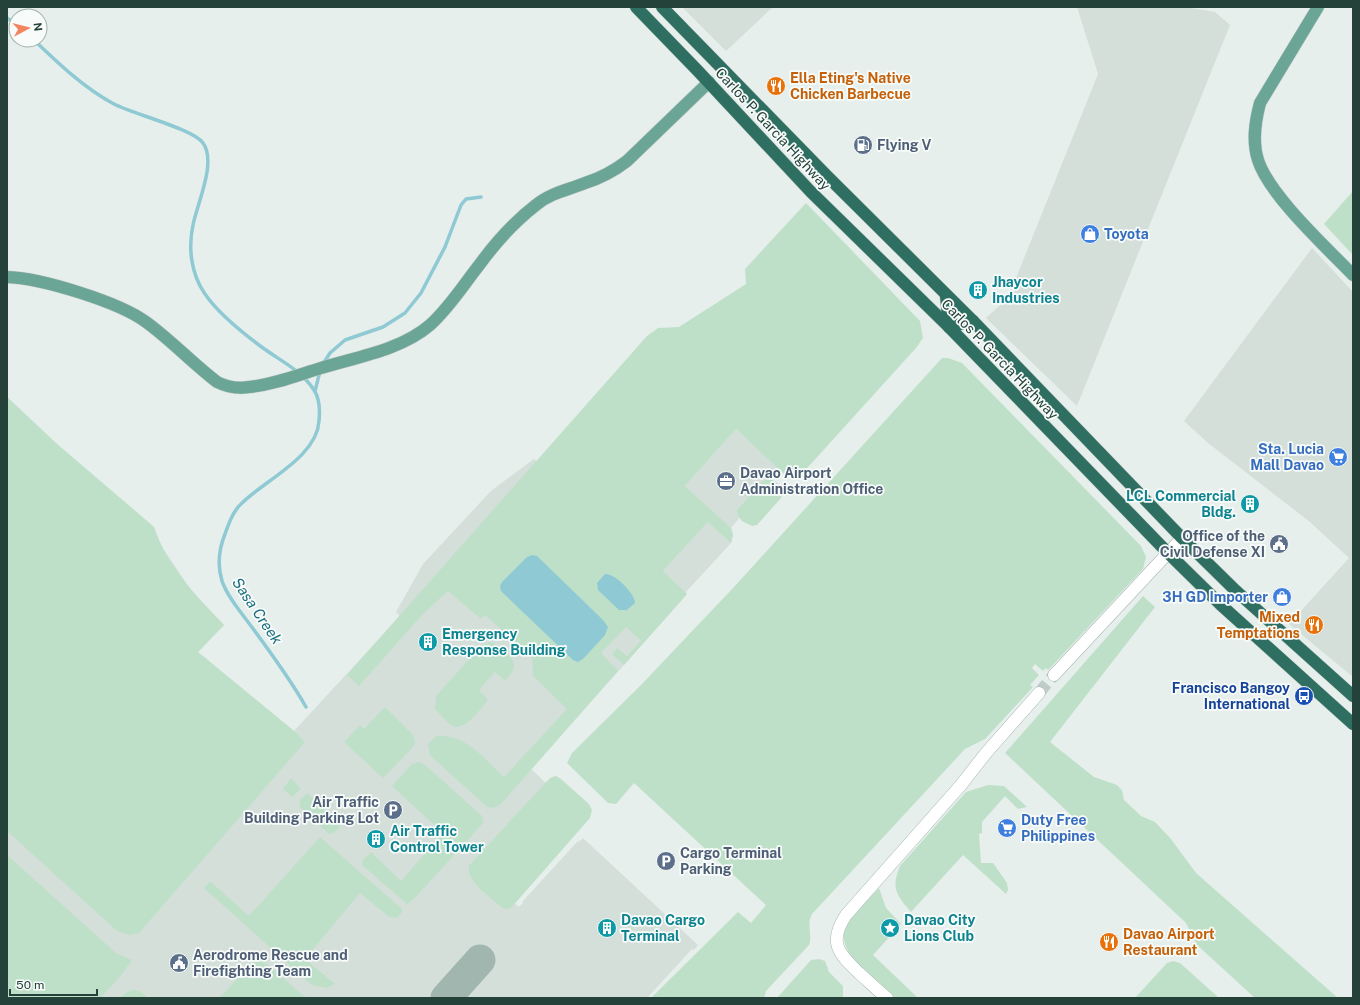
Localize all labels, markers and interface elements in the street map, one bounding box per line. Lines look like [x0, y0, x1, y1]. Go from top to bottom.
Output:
north arrow [8, 8, 48, 48]
text: N [31, 22, 44, 32]
street label: Carlos P. Garcia Highway [712, 65, 834, 194]
place label: Ella Eting's Native Chicken Barbecue [790, 70, 911, 102]
restaurant icon: Ella Eting's Native Chicken Barbecue [765, 75, 787, 97]
fuel station icon: Flying V [852, 134, 874, 156]
place label: Flying V [877, 137, 932, 153]
shop icon: Toyota [1079, 223, 1101, 245]
place label: Toyota [1104, 226, 1149, 242]
place label: Jhaycor Industries [992, 274, 1060, 306]
building icon: Jhaycor Industries [967, 279, 989, 301]
street label: Carlos P. Garcia Highway [938, 296, 1062, 423]
place label: Sta. Lucia Mall Davao [1250, 441, 1324, 473]
supermarket icon: Sta. Lucia Mall Davao [1327, 446, 1349, 468]
place label: Davao Airport Administration Office [740, 465, 883, 497]
office icon: Davao Airport Administration Office [715, 470, 737, 492]
place label: LCL Commercial Bldg. [1126, 488, 1236, 520]
building icon: LCL Commercial Bldg. [1239, 493, 1261, 515]
place label: Office of the Civil Defense XI [1160, 528, 1265, 560]
public building icon: Office of the Civil Defense XI [1268, 533, 1290, 555]
water label: Sasa Creek [229, 574, 286, 648]
shop icon: 3H GD Importer [1271, 586, 1293, 608]
place label: 3H GD Importer [1162, 589, 1268, 605]
place label: Mixed Temptations [1217, 609, 1300, 641]
restaurant icon: Mixed Temptations [1303, 614, 1325, 636]
place label: Emergency Response Building [442, 626, 566, 658]
building icon: Emergency Response Building [417, 631, 439, 653]
place label: Francisco Bangoy International [1172, 680, 1290, 712]
bus stop icon: Francisco Bangoy International [1293, 685, 1315, 707]
place label: Air Traffic Building Parking Lot [244, 794, 379, 826]
parking icon: Air Traffic Building Parking Lot [382, 799, 404, 821]
place label: Duty Free Philippines [1021, 812, 1095, 844]
supermarket icon: Duty Free Philippines [996, 817, 1018, 839]
place label: Air Traffic Control Tower [390, 823, 484, 855]
building icon: Air Traffic Control Tower [365, 828, 387, 850]
place label: Cargo Terminal Parking [680, 845, 782, 877]
parking icon: Cargo Terminal Parking [655, 850, 677, 872]
place label: Davao Cargo Terminal [621, 912, 705, 944]
place label: Davao City Lions Club [904, 912, 975, 944]
building icon: Davao Cargo Terminal [596, 917, 618, 939]
place icon: Davao City Lions Club [879, 917, 901, 939]
place label: Davao Airport Restaurant [1123, 926, 1215, 958]
restaurant icon: Davao Airport Restaurant [1098, 931, 1120, 953]
place label: Aerodrome Rescue and Firefighting Team [193, 947, 348, 979]
public building icon: Aerodrome Rescue and Firefighting Team [168, 952, 190, 974]
scale bar [10, 971, 97, 997]
text: 50 m [16, 978, 44, 992]

